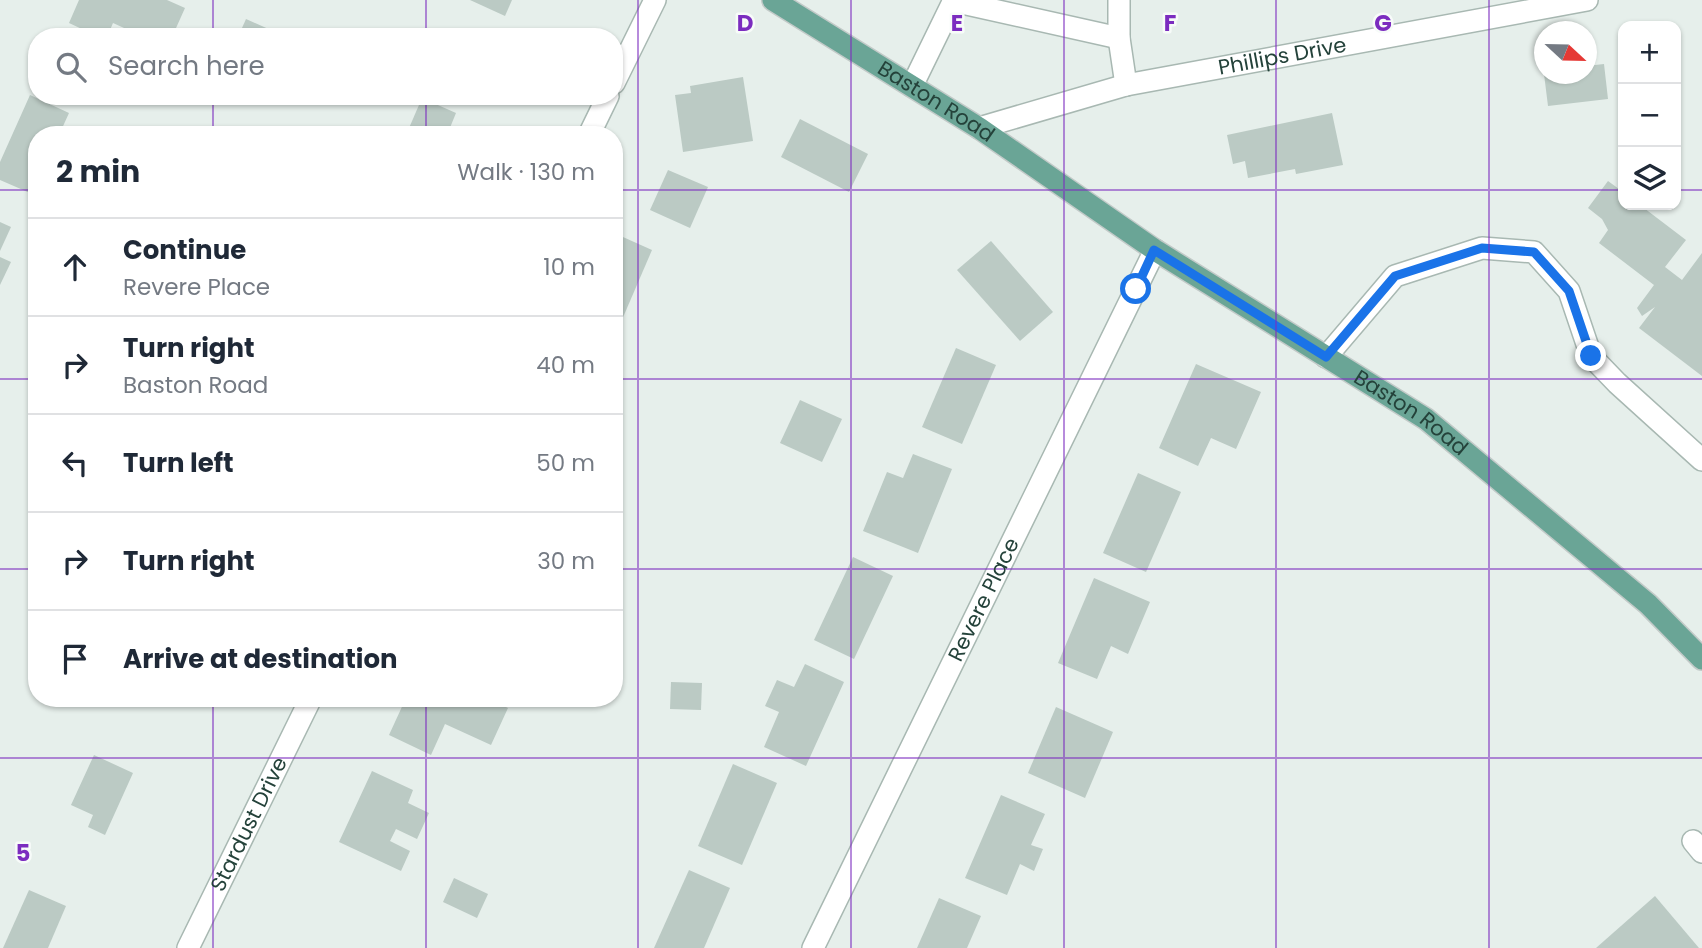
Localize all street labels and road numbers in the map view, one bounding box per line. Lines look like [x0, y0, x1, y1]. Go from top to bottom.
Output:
street label: Phillips Drive [1216, 30, 1349, 82]
street label: Baston Road [872, 54, 1001, 149]
street label: Baston Road [1349, 363, 1474, 462]
street label: Revere Place [941, 533, 1026, 666]
street label: Stardust Drive [203, 752, 294, 896]

